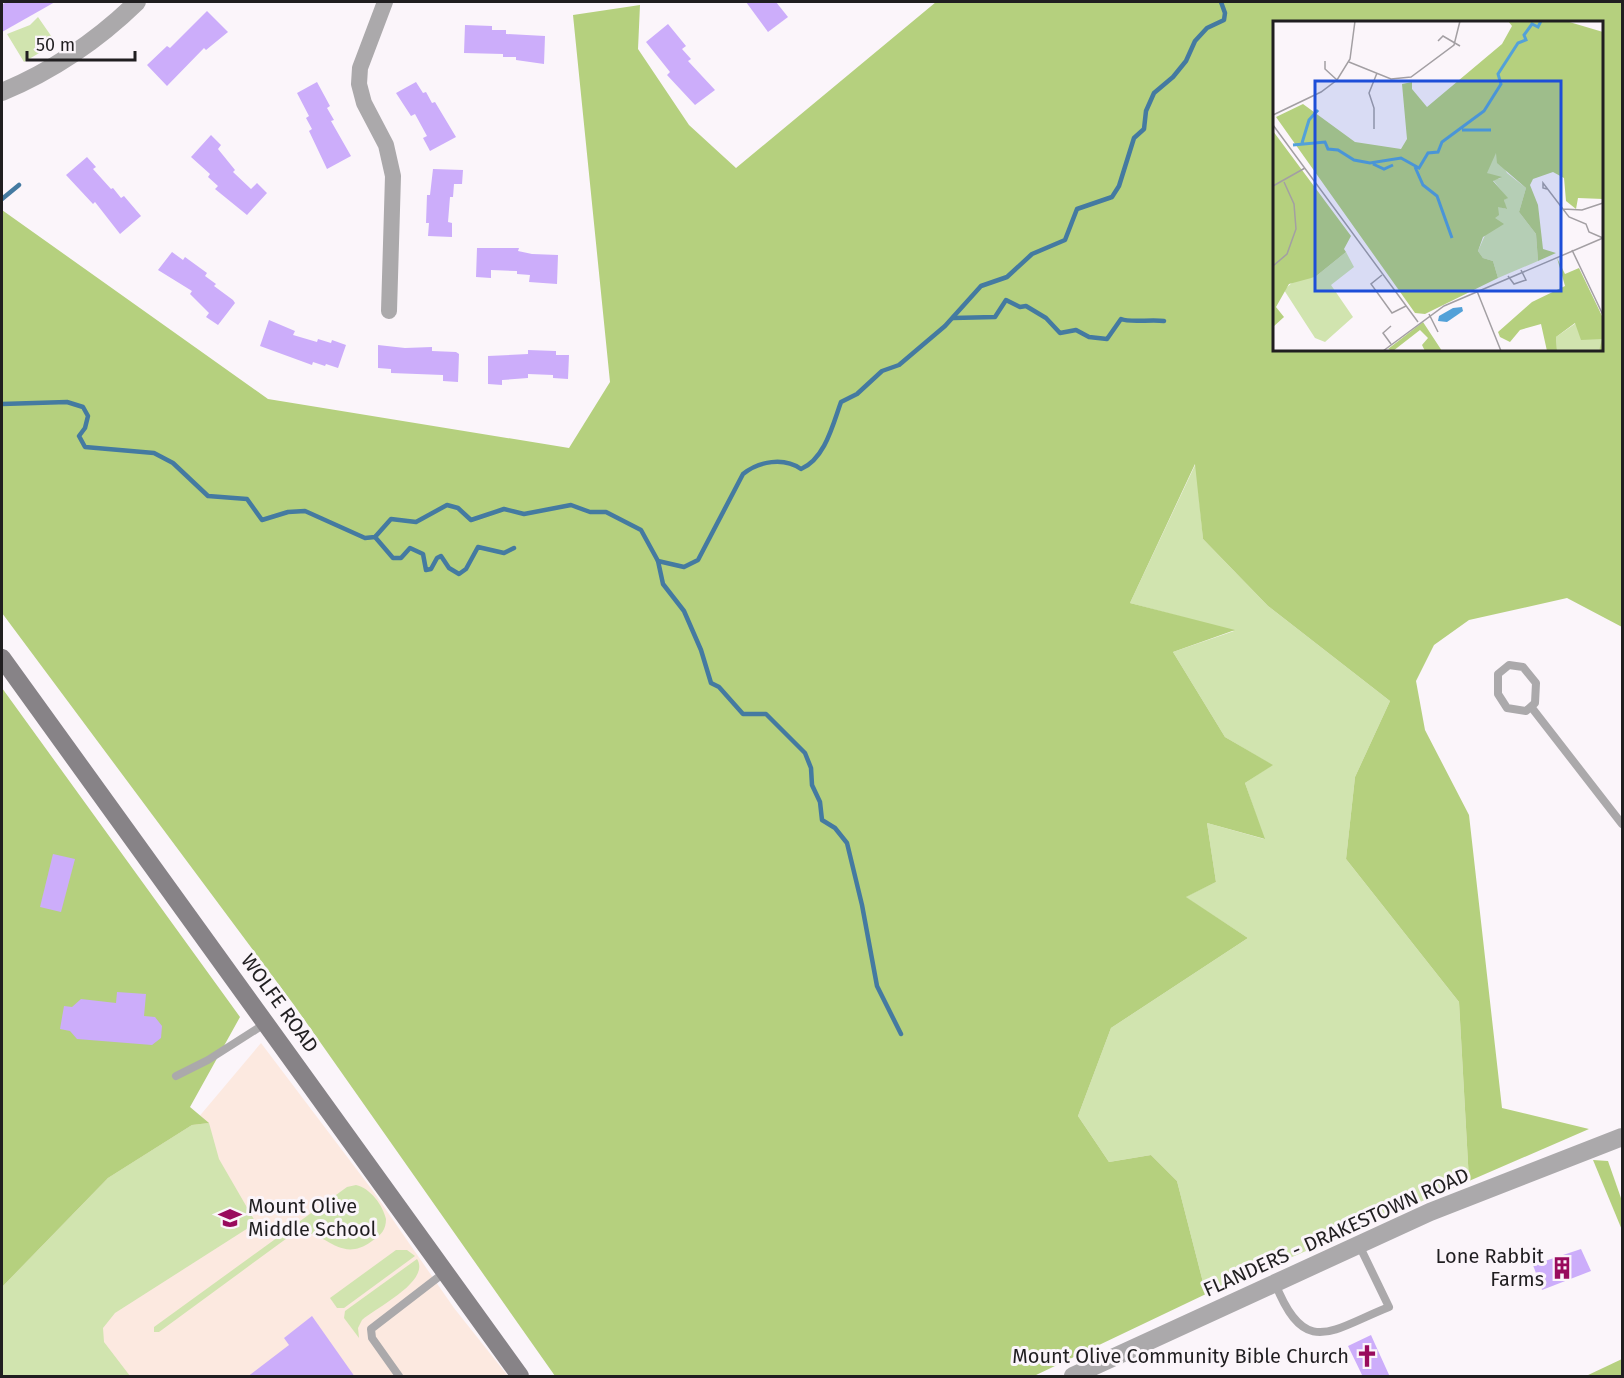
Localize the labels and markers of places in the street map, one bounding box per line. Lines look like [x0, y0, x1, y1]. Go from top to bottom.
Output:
place label: Mount Olive Middle School [248, 1194, 377, 1241]
school or university icon: Mount Olive Middle School [217, 1205, 243, 1231]
place label: Lone Rabbit Farms [1436, 1244, 1545, 1291]
building icon: Lone Rabbit Farms [1549, 1255, 1575, 1281]
church icon: Mount Olive Community Bible Church [1354, 1343, 1380, 1369]
place label: Mount Olive Community Bible Church [1012, 1344, 1349, 1368]

